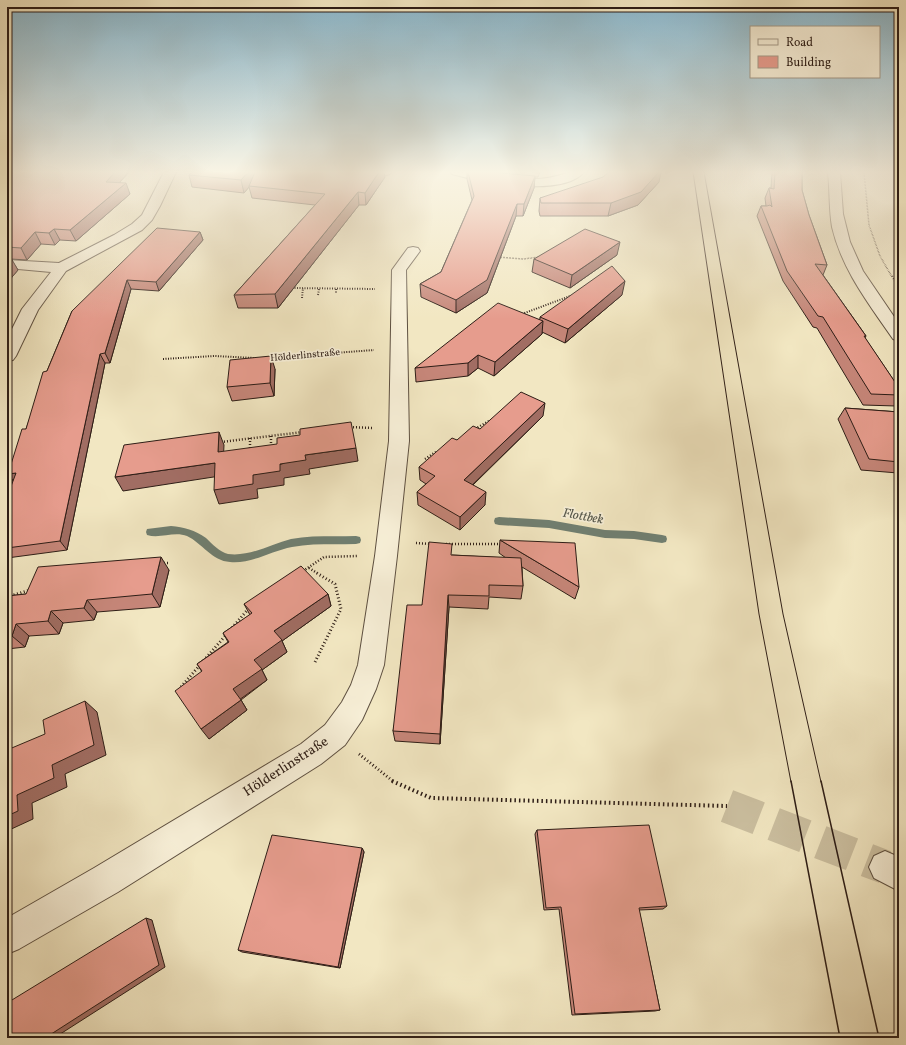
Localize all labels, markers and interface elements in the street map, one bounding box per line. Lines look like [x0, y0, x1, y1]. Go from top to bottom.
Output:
legend [750, 26, 880, 78]
text: Road [786, 35, 813, 51]
text: Building [786, 55, 831, 71]
street label: Hölderlinstraße [270, 345, 341, 365]
water label: Flottbek [561, 505, 605, 529]
street label: Hölderlinstraße [240, 732, 333, 802]

